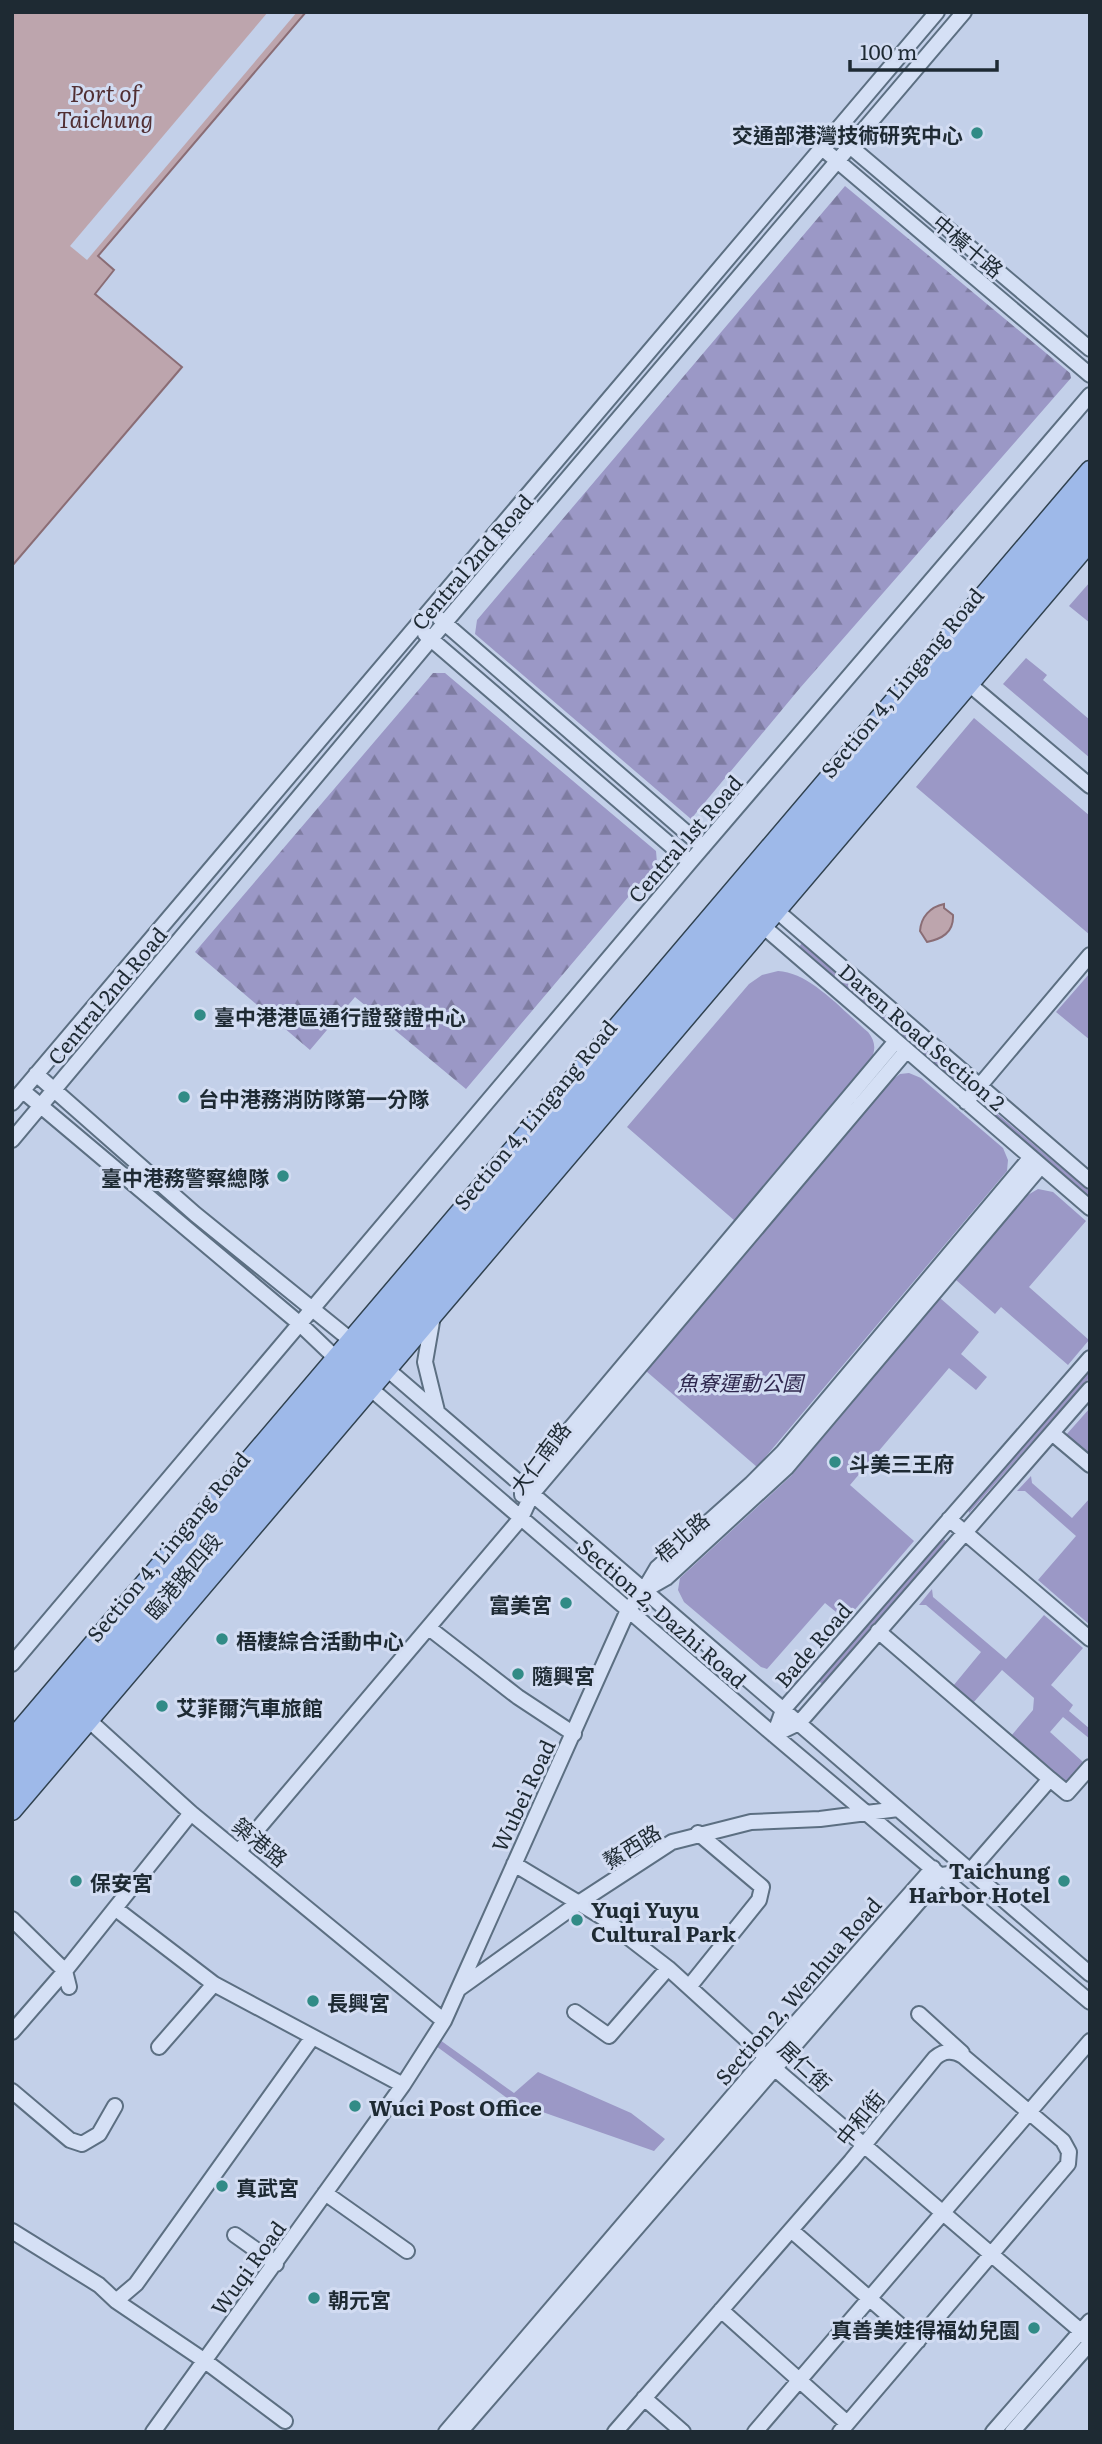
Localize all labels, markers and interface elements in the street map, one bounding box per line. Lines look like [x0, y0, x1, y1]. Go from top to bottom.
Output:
scale bar [850, 28, 997, 72]
text: 100 m [860, 35, 917, 66]
water label: Port of Taichung [57, 75, 153, 135]
place label: 交通部港灣技術研究中心 [732, 118, 963, 149]
marker: 交通部港灣技術研究中心 [969, 125, 985, 141]
street label: 中橫十路 [927, 206, 1011, 284]
street label: Central 2nd Road [403, 486, 539, 636]
street label: Section 4, Lingang Road [812, 580, 990, 784]
street label: Central 1st Road [620, 767, 748, 909]
street label: Central 2nd Road [39, 919, 173, 1071]
street label: Daren Road Section 2 [833, 955, 1013, 1117]
place label: 臺中港港區通行證發證中心 [214, 1000, 466, 1031]
marker: 臺中港港區通行證發證中心 [192, 1007, 208, 1023]
street label: Section 4, Lingang Road [445, 1012, 623, 1216]
place label: 台中港務消防隊第一分隊 [198, 1082, 430, 1113]
marker: 台中港務消防隊第一分隊 [176, 1089, 192, 1105]
place label: 臺中港務警察總隊 [101, 1161, 270, 1192]
marker: 臺中港務警察總隊 [275, 1168, 291, 1184]
park label: 魚寮運動公園 [677, 1366, 806, 1397]
street label: 大仁南路 [501, 1414, 577, 1500]
street label: Section 4, Lingang Road [78, 1444, 256, 1648]
place label: 斗美三王府 [849, 1447, 954, 1478]
marker: 斗美三王府 [827, 1454, 843, 1470]
street label: 梧北路 [647, 1504, 715, 1568]
street label: 臨港路四段 [136, 1525, 228, 1625]
street label: Section 2, Dazhi Road [572, 1530, 754, 1694]
place label: 富美宮 [489, 1588, 552, 1619]
marker: 富美宮 [558, 1595, 574, 1611]
street label: Bade Road [766, 1595, 858, 1693]
place label: 梧棲綜合活動中心 [236, 1624, 404, 1655]
marker: 梧棲綜合活動中心 [214, 1631, 230, 1647]
place label: 隨興宮 [532, 1659, 595, 1690]
marker: 隨興宮 [510, 1666, 526, 1682]
place label: 艾菲爾汽車旅館 [176, 1691, 323, 1722]
marker: 艾菲爾汽車旅館 [154, 1698, 170, 1714]
street label: Wubei Road [482, 1734, 562, 1856]
street label: 築港路 [227, 1809, 295, 1873]
street label: 鰲西路 [596, 1815, 666, 1875]
place label: Taichung Harbor Hotel [909, 1854, 1050, 1909]
place label: 保安宮 [90, 1866, 153, 1897]
marker: 保安宮 [68, 1873, 84, 1889]
marker: Taichung Harbor Hotel [1056, 1873, 1072, 1889]
street label: Section 2, Wenhua Road [707, 1889, 888, 2091]
place label: Yuqi Yuyu Cultural Park [591, 1893, 737, 1948]
marker: Yuqi Yuyu Cultural Park [569, 1912, 585, 1928]
place label: 長興宮 [327, 1986, 390, 2017]
marker: 長興宮 [305, 1993, 321, 2009]
street label: 居仁街 [772, 2032, 840, 2098]
street label: 中和街 [827, 2083, 891, 2151]
place label: Wuci Post Office [369, 2091, 542, 2122]
marker: Wuci Post Office [347, 2098, 363, 2114]
place label: 真武宮 [236, 2171, 299, 2202]
marker: 真武宮 [214, 2178, 230, 2194]
street label: Wuqi Road [202, 2213, 292, 2321]
place label: 朝元宮 [328, 2283, 391, 2314]
marker: 朝元宮 [306, 2290, 322, 2306]
place label: 真善美娃得福幼兒園 [831, 2313, 1020, 2344]
marker: 真善美娃得福幼兒園 [1026, 2320, 1042, 2336]

